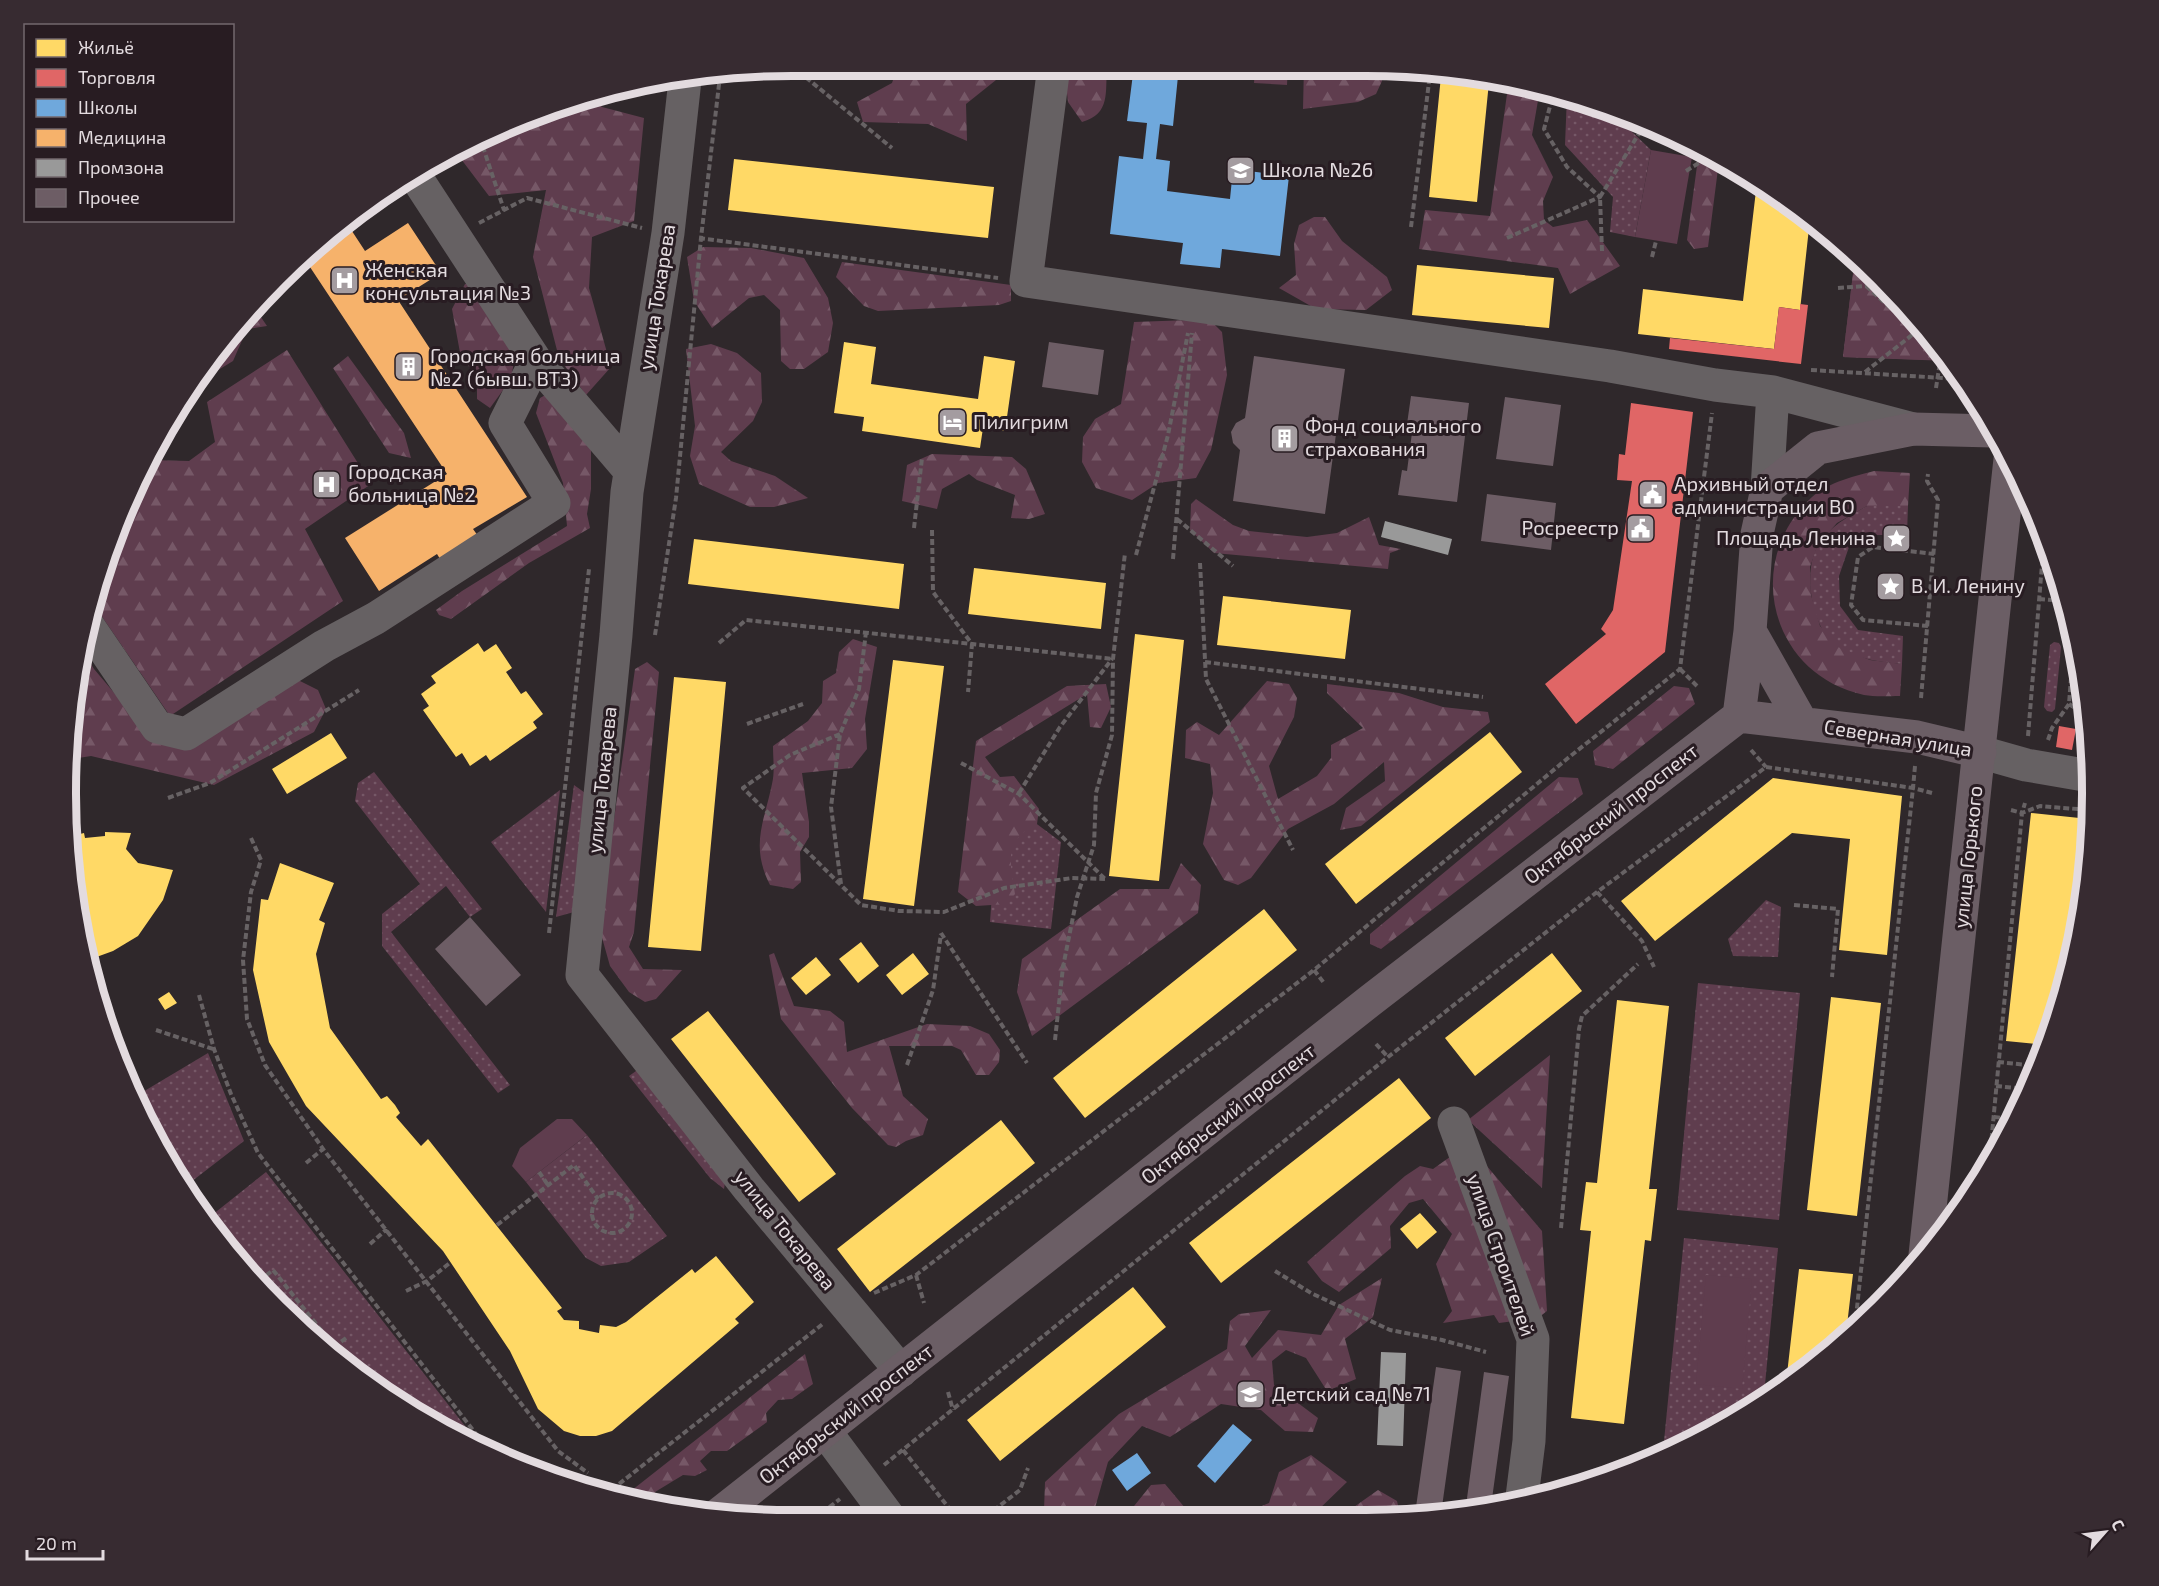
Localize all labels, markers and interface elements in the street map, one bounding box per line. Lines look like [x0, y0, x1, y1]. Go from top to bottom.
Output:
legend [24, 24, 234, 222]
text: Жильё [78, 36, 134, 58]
text: Торговля [78, 66, 156, 88]
text: Школы [78, 96, 138, 118]
text: Медицина [78, 126, 166, 148]
school or university icon: Школа №26 [1225, 154, 1257, 186]
text: Промзона [78, 156, 164, 178]
place label: Школа №26 [1262, 157, 1373, 181]
text: Прочее [78, 186, 140, 208]
street label: улица Токарева [633, 222, 680, 372]
place label: Женская консультация №3 [365, 257, 531, 305]
hospital icon: Женская консультация №3 [328, 265, 360, 297]
place label: Городская больница №2 (бывш. ВТЗ) [430, 343, 621, 390]
building icon: Городская больница №2 (бывш. ВТЗ) [393, 351, 425, 383]
hotel icon: Пилигрим [936, 406, 968, 438]
place label: Пилигрим [973, 409, 1069, 433]
place label: Фонд социального страхования [1305, 413, 1482, 460]
building icon: Фонд социального страхования [1268, 422, 1300, 454]
place label: Городская больница №2 [348, 459, 476, 506]
hospital icon: Городская больница №2 [311, 468, 343, 500]
place label: Архивный отдел администрации ВО [1674, 471, 1855, 518]
public building icon: Архивный отдел администрации ВО [1637, 479, 1669, 511]
public building icon: Росреестр [1624, 512, 1656, 544]
place label: Росреестр [1521, 515, 1619, 539]
place icon: Площадь Ленина [1881, 522, 1913, 554]
place label: Площадь Ленина [1716, 525, 1876, 549]
place icon: В. И. Ленину [1874, 570, 1906, 602]
place label: В. И. Ленину [1911, 573, 2025, 598]
street label: улица Токарева [581, 705, 622, 855]
street label: Северная улица [1822, 713, 1974, 762]
street label: Октябрьский проспект [1519, 738, 1702, 889]
street label: улица Горького [1948, 784, 1987, 930]
street label: Октябрьский проспект [1136, 1038, 1319, 1189]
street label: улица Токарева [729, 1165, 842, 1295]
street label: улица Строителей [1462, 1170, 1541, 1340]
street label: Октябрьский проспект [754, 1338, 937, 1489]
school or university icon: Детский сад №71 [1235, 1378, 1267, 1410]
place label: Детский сад №71 [1272, 1381, 1431, 1405]
north arrow [2075, 1502, 2135, 1562]
text: С [2108, 1516, 2129, 1533]
scale bar [27, 1523, 104, 1561]
text: 20 m [36, 1532, 77, 1554]

